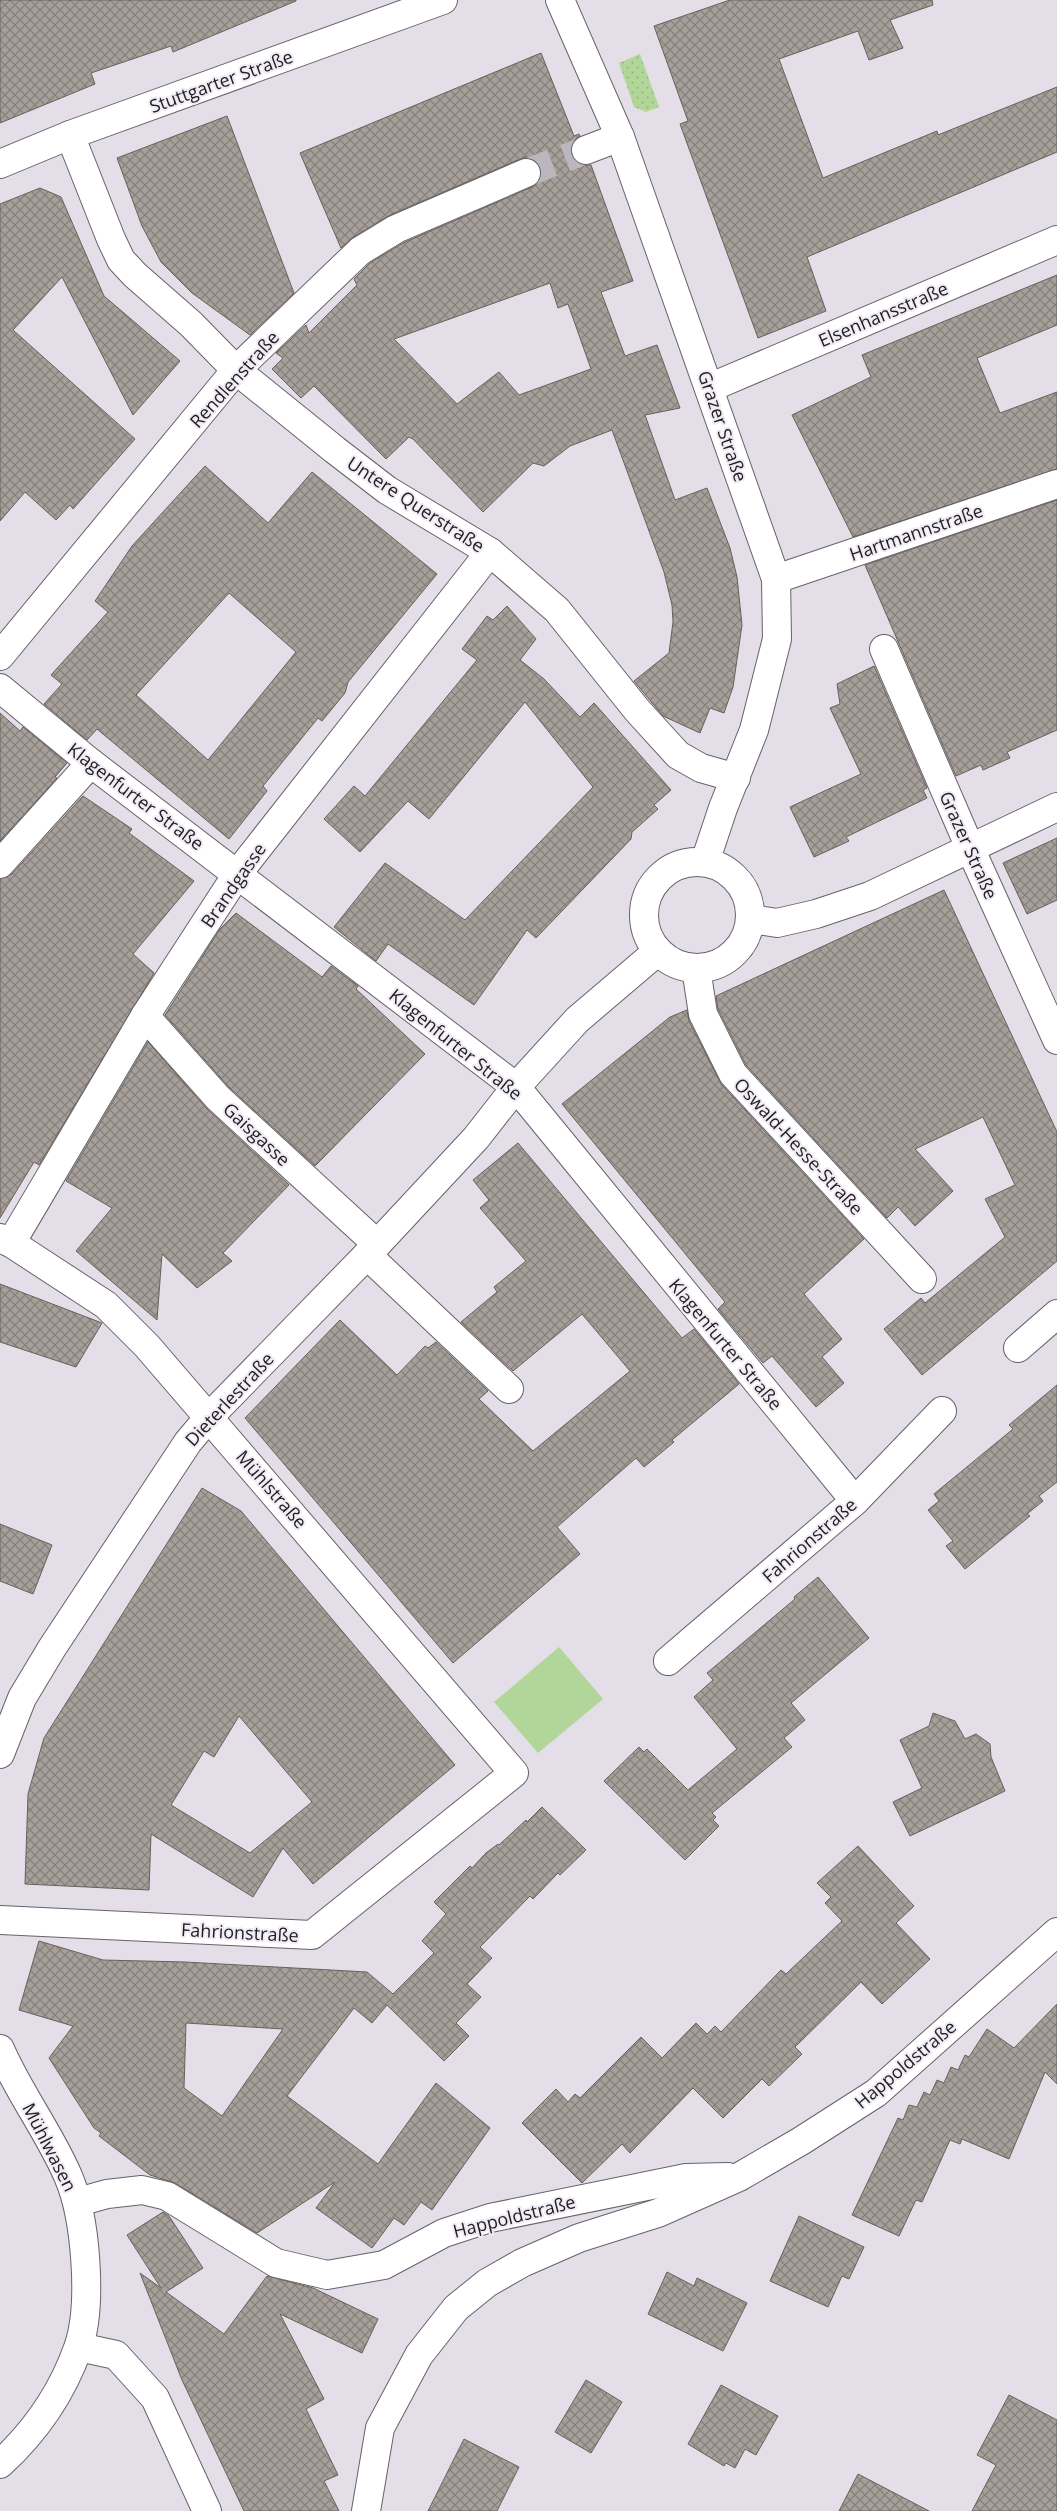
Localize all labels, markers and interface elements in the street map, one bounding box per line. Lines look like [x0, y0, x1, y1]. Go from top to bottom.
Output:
street label: Stuttgarter Straße [146, 44, 296, 118]
street label: Elsenhansstraße [815, 276, 951, 352]
street label: Rendlenstraße [184, 325, 284, 433]
street label: Grazer Straße [693, 367, 753, 485]
street label: Untere Querstraße [343, 451, 489, 557]
street label: Hartmannstraße [846, 498, 986, 566]
street label: Klagenfurter Straße [63, 737, 209, 855]
street label: Grazer Straße [934, 787, 1004, 903]
street label: Brandgasse [195, 838, 271, 932]
street label: Klagenfurter Straße [385, 983, 527, 1105]
street label: Oswald-Hesse-Straße [729, 1072, 869, 1220]
street label: Gaisgasse [218, 1097, 296, 1171]
street label: Klagenfurter Straße [664, 1273, 788, 1415]
street label: Dieterlestraße [179, 1347, 279, 1451]
street label: Mühlstraße [231, 1445, 313, 1533]
street label: Fahrionstraße [757, 1492, 861, 1588]
street label: Fahrionstraße [181, 1917, 299, 1947]
street label: Happoldstraße [849, 2015, 961, 2113]
street label: Mühlwasen [17, 2099, 83, 2195]
street label: Happoldstraße [450, 2189, 578, 2243]

